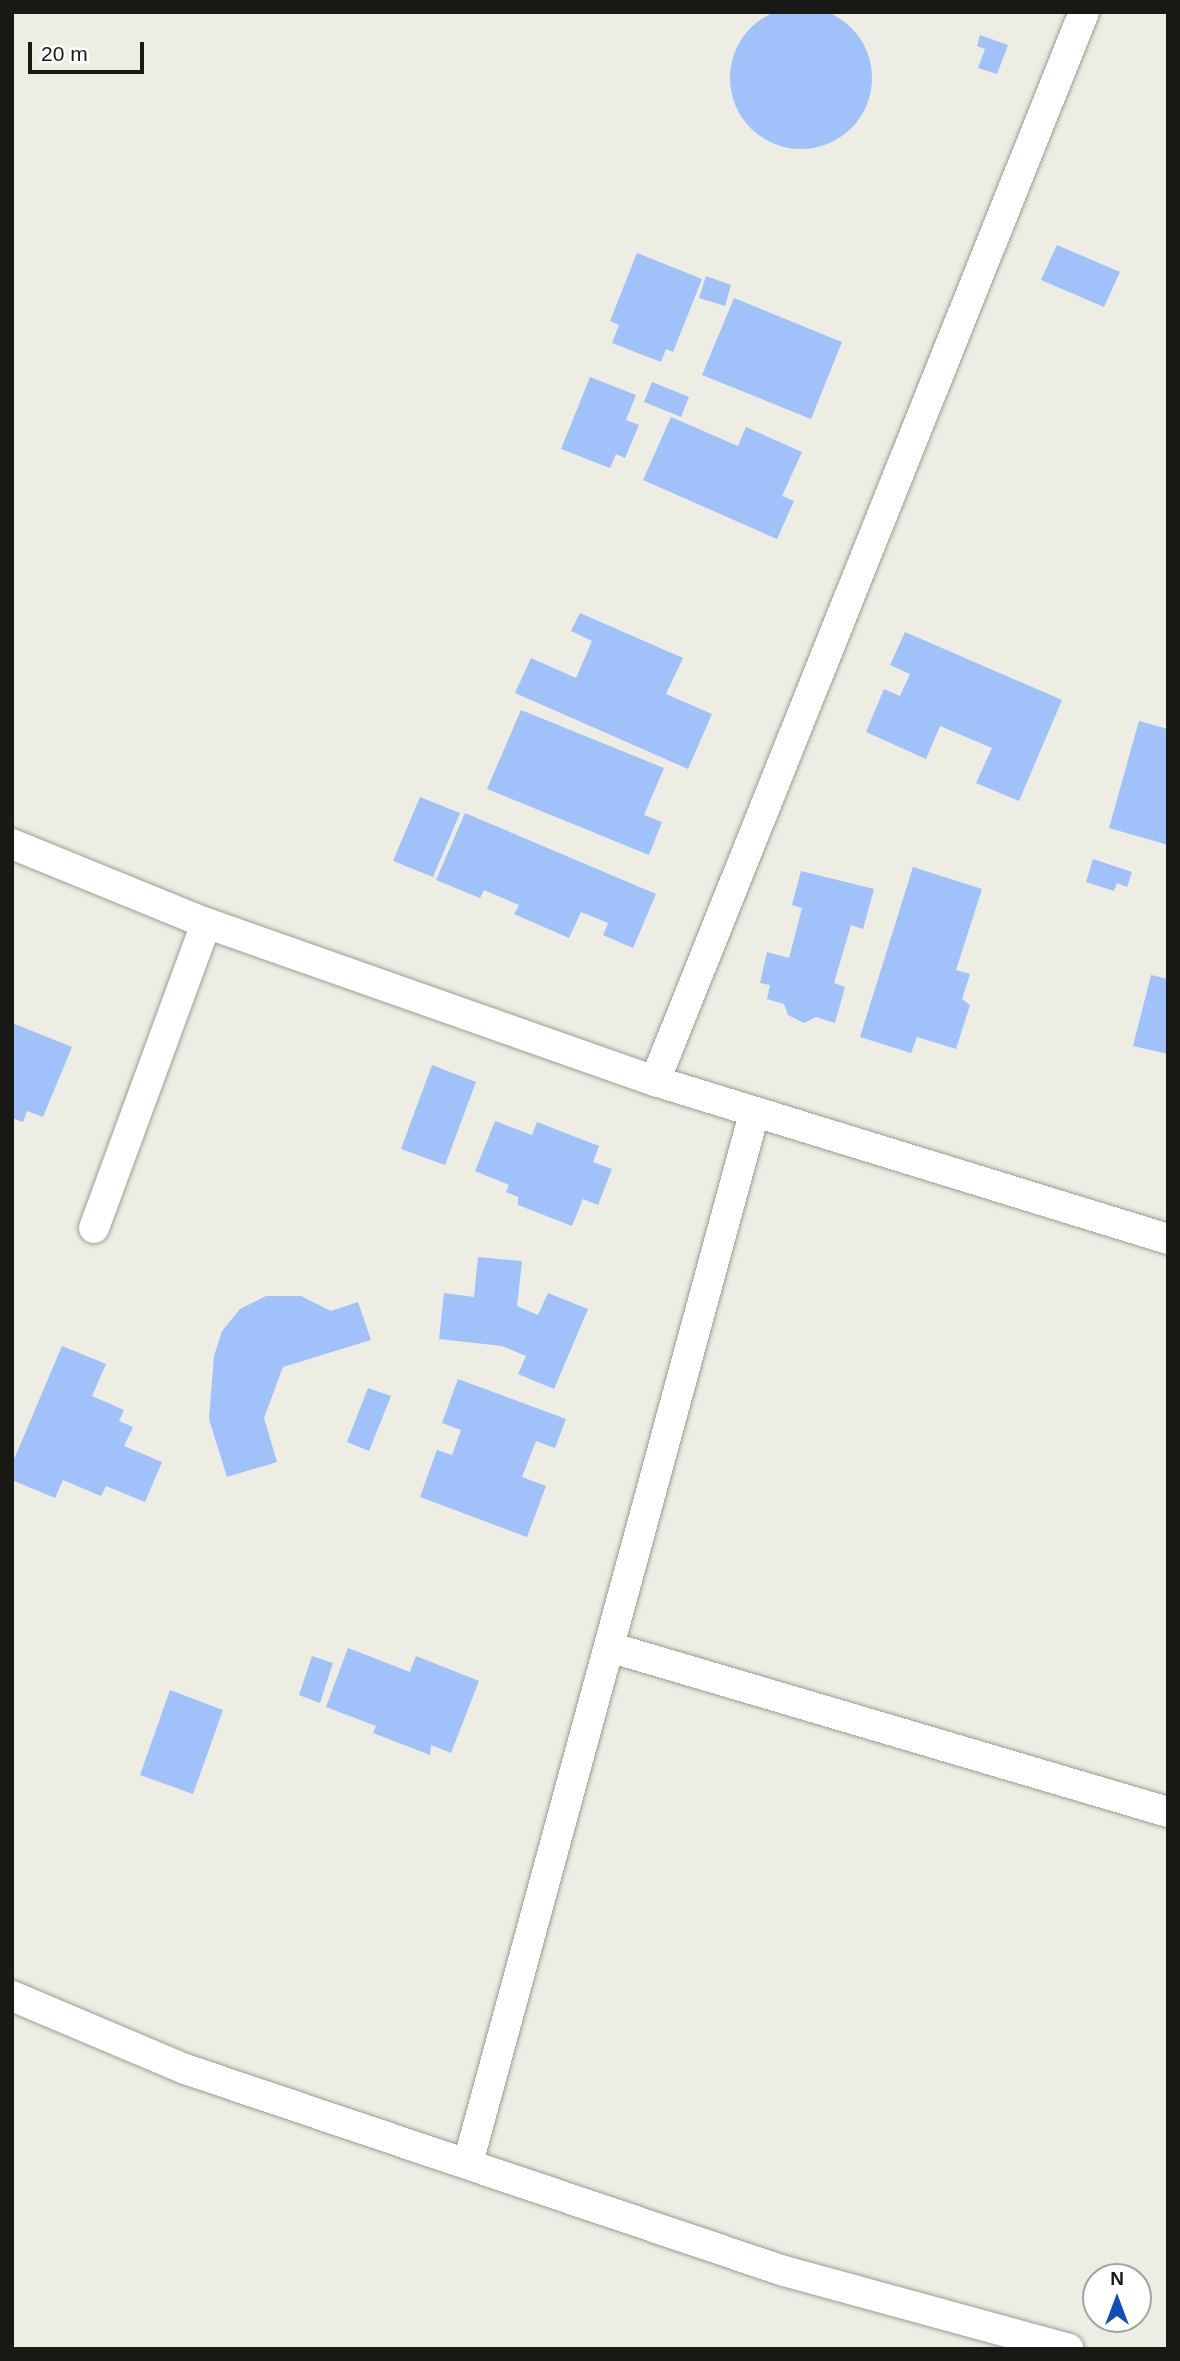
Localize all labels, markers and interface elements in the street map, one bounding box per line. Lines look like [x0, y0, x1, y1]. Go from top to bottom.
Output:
scale bar [32, 28, 147, 72]
text: 20 m [41, 42, 88, 65]
north arrow [1082, 2263, 1152, 2333]
text: N [1110, 2268, 1124, 2289]

